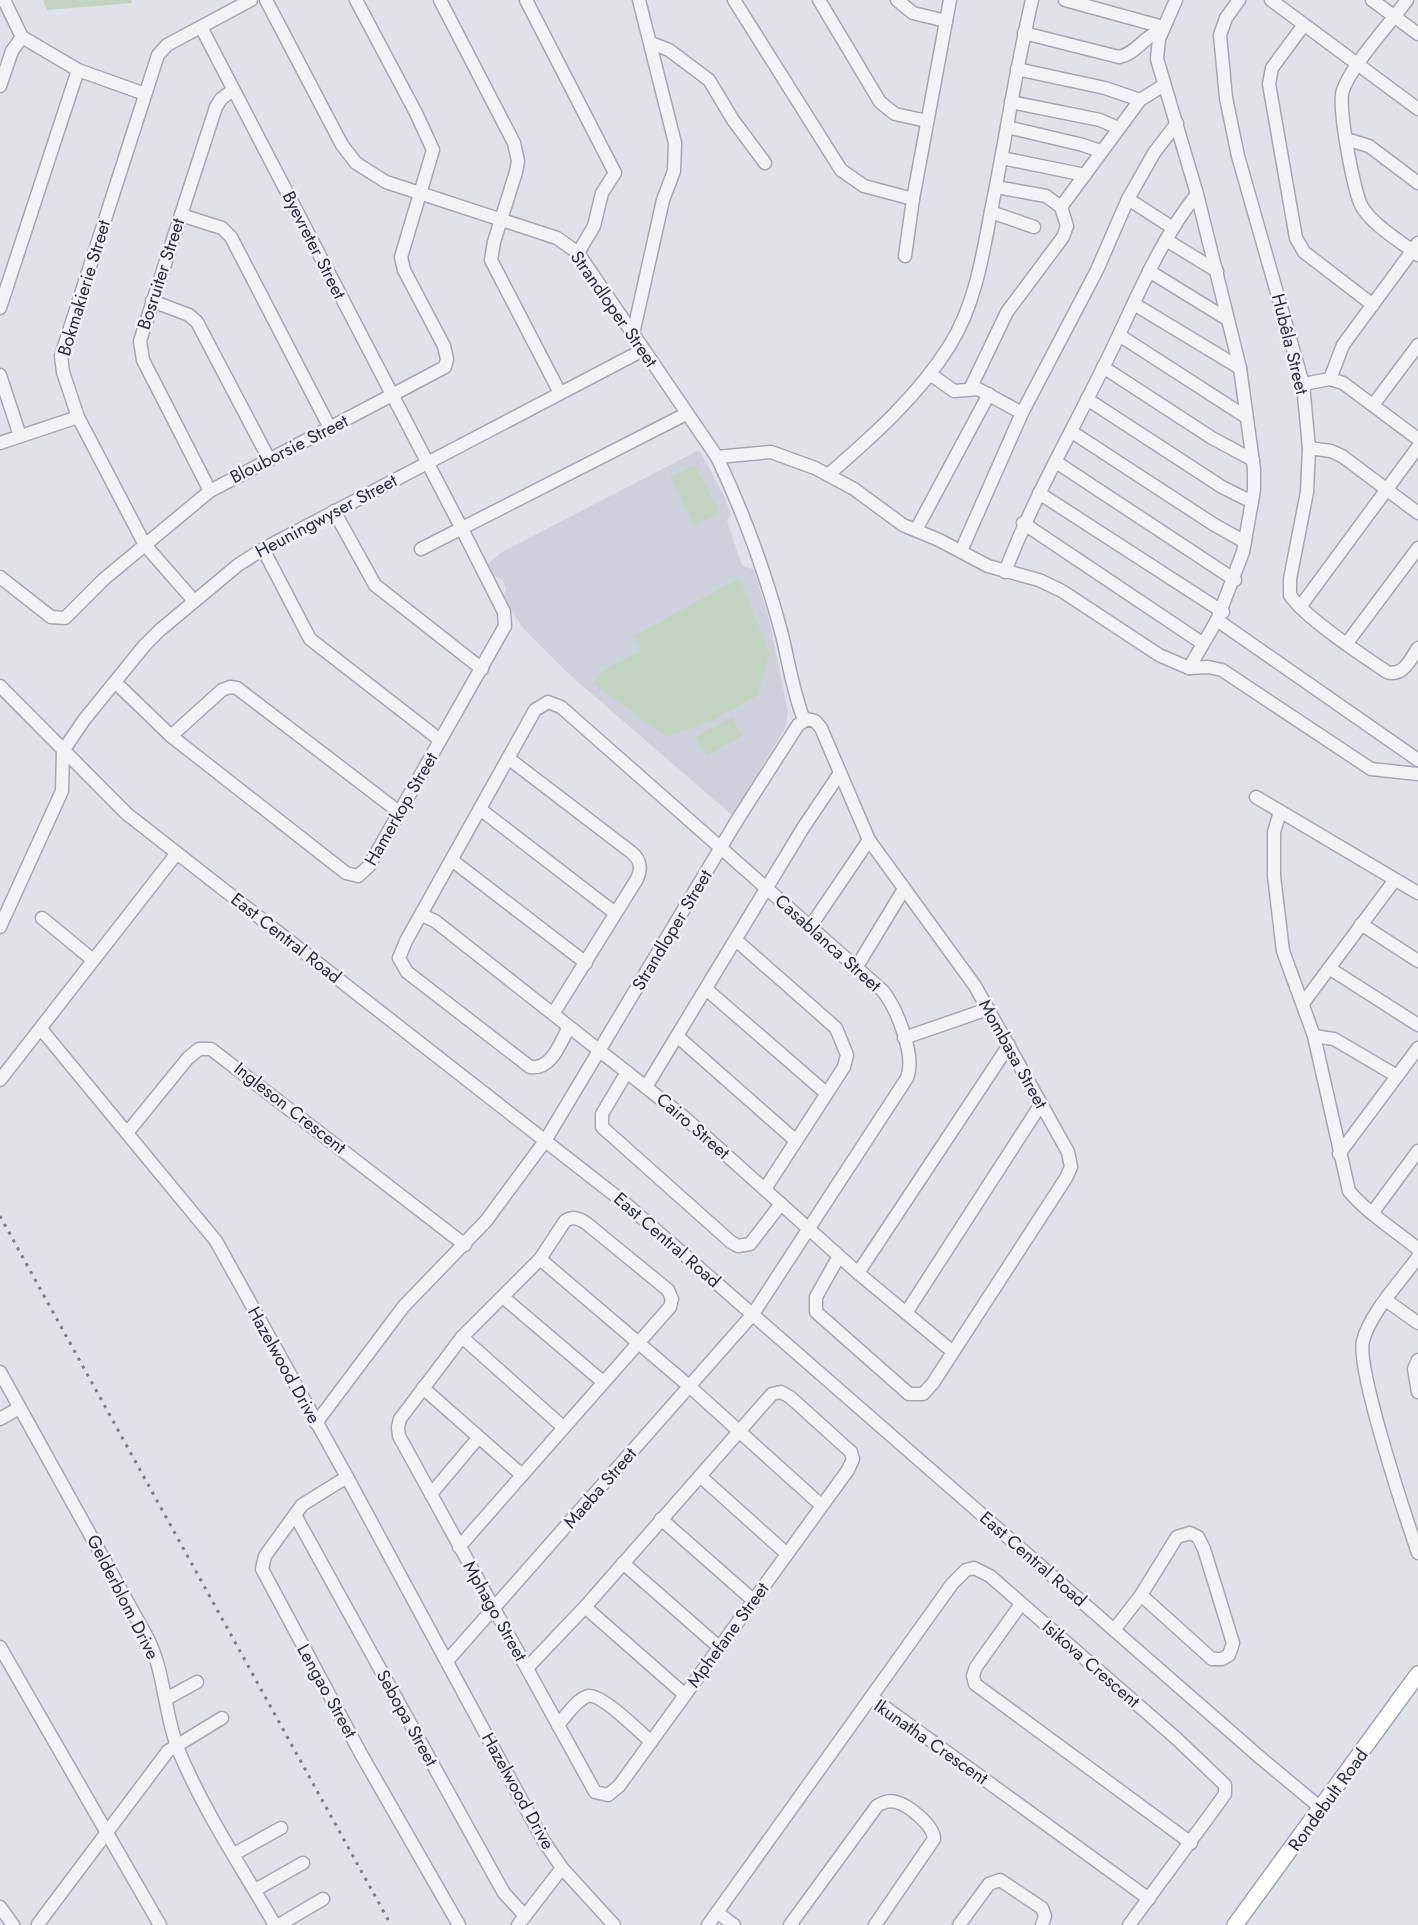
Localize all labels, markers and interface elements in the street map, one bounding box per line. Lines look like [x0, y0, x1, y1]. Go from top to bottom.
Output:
street label: Byevreter Street [276, 187, 353, 304]
street label: Bosruiter Street [131, 214, 191, 333]
street label: Bokmakierie Street [51, 216, 117, 359]
street label: Strandloper Street [564, 246, 664, 373]
street label: Hubêla Street [1265, 291, 1315, 398]
street label: Blouborsie Street [226, 408, 353, 490]
street label: Heuningwyser Street [251, 467, 402, 564]
street label: Hamerkop Street [358, 747, 444, 871]
street label: Strandloper Street [626, 864, 719, 995]
street label: East Central Road [225, 886, 347, 990]
street label: Casablanca Street [769, 888, 887, 998]
street label: Mombasa Street [972, 995, 1054, 1114]
street label: Ingleson Crescent [228, 1056, 352, 1160]
street label: Cairo Street [651, 1087, 736, 1166]
street label: East Central Road [608, 1186, 726, 1294]
street label: Hazelwood Drive [241, 1302, 327, 1428]
street label: Maeba Street [557, 1441, 643, 1534]
street label: East Central Road [974, 1505, 1092, 1613]
street label: Gelderblom Drive [80, 1530, 166, 1664]
street label: Mphago Street [457, 1556, 534, 1667]
street label: Mphefane Street [681, 1576, 775, 1693]
street label: Isikova Crescent [1036, 1614, 1146, 1714]
street label: Lengao Street [290, 1639, 364, 1743]
street label: Sebopa Street [370, 1665, 445, 1771]
street label: Ikunatha Crescent [869, 1693, 994, 1791]
street label: Hazelwood Drive [475, 1728, 561, 1854]
street label: Rondebult Road [1282, 1743, 1374, 1857]

